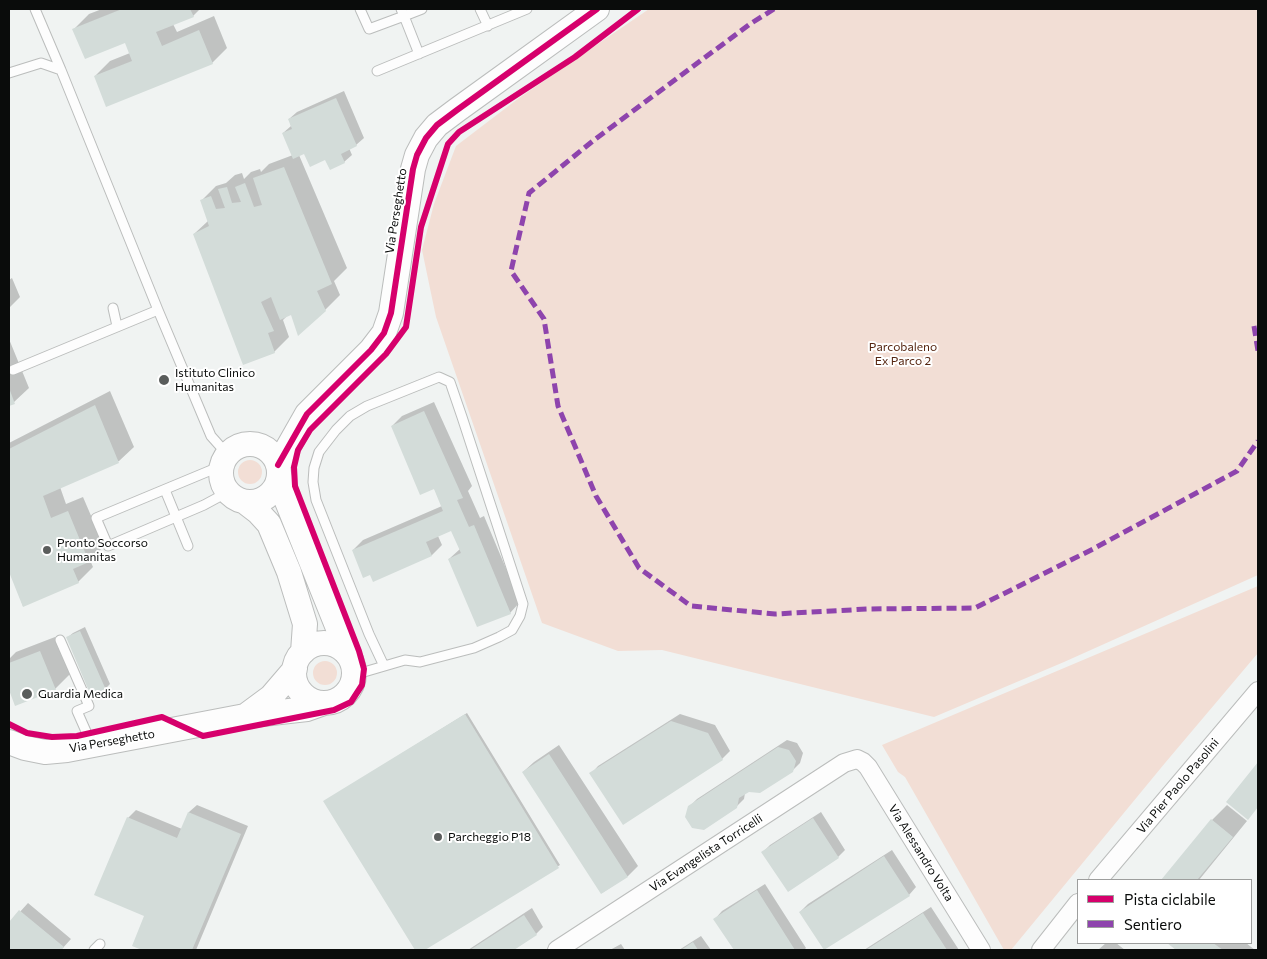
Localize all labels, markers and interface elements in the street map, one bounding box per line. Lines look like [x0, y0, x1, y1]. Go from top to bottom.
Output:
street label: Via Perseghetto [382, 167, 410, 255]
park label: Parcobaleno Ex Parco 2 [869, 340, 937, 368]
place label: Istituto Clinico Humanitas [175, 366, 255, 394]
marker: Istituto Clinico Humanitas [157, 373, 171, 387]
place label: Pronto Soccorso Humanitas [57, 536, 148, 564]
marker: Pronto Soccorso Humanitas [41, 544, 53, 556]
marker: Guardia Medica [20, 687, 34, 701]
place label: Guardia Medica [38, 687, 123, 701]
street label: Via Perseghetto [68, 726, 156, 756]
street label: Via Pier Paolo Pasolini [1134, 735, 1222, 837]
street label: Via Alessandro Volta [885, 802, 957, 904]
street label: Via Evangelista Torricelli [647, 811, 765, 895]
place label: Parcheggio P18 [448, 830, 531, 844]
marker: Parcheggio P18 [432, 831, 444, 843]
legend [1077, 879, 1252, 944]
text: Pista ciclabile [1124, 890, 1216, 908]
text: Sentiero [1124, 915, 1182, 933]

